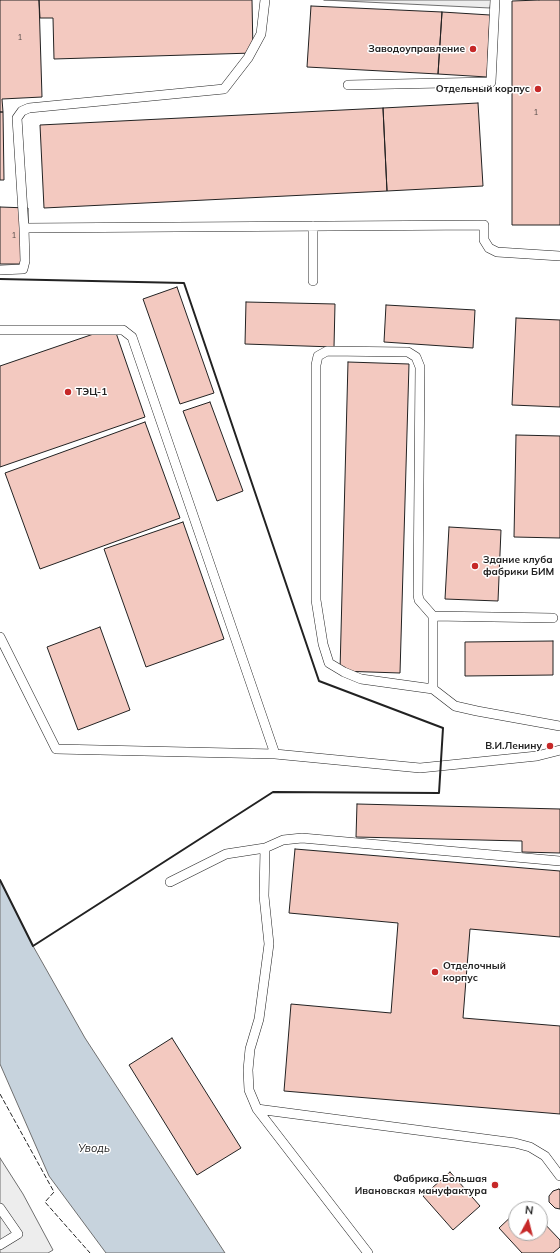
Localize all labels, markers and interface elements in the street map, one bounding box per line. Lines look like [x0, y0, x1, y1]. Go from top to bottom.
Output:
house number: 1 [18, 33, 22, 43]
place label: Заводоуправление [368, 43, 465, 55]
marker: Заводоуправление [468, 44, 478, 54]
place label: Отдельный корпус [436, 83, 530, 95]
marker: Отдельный корпус [533, 84, 543, 94]
house number: 1 [534, 108, 538, 118]
house number: 1 [12, 231, 16, 241]
place label: ТЭЦ-1 [76, 386, 107, 398]
marker: ТЭЦ-1 [63, 387, 73, 397]
place label: Здание клуба фабрики БИМ [483, 554, 554, 578]
marker: Здание клуба фабрики БИМ [470, 561, 480, 571]
place label: В.И.Ленину [485, 740, 542, 752]
marker: В.И.Ленину [545, 741, 555, 751]
place label: Отделочный корпус [443, 960, 506, 984]
marker: Отделочный корпус [430, 967, 440, 977]
water label: Уводь [78, 1142, 110, 1156]
place label: Фабрика Большая Ивановская мануфактура [355, 1173, 487, 1196]
marker: Фабрика Большая Ивановская мануфактура [490, 1180, 500, 1190]
north arrow [508, 1201, 548, 1241]
text: N [524, 1203, 534, 1218]

